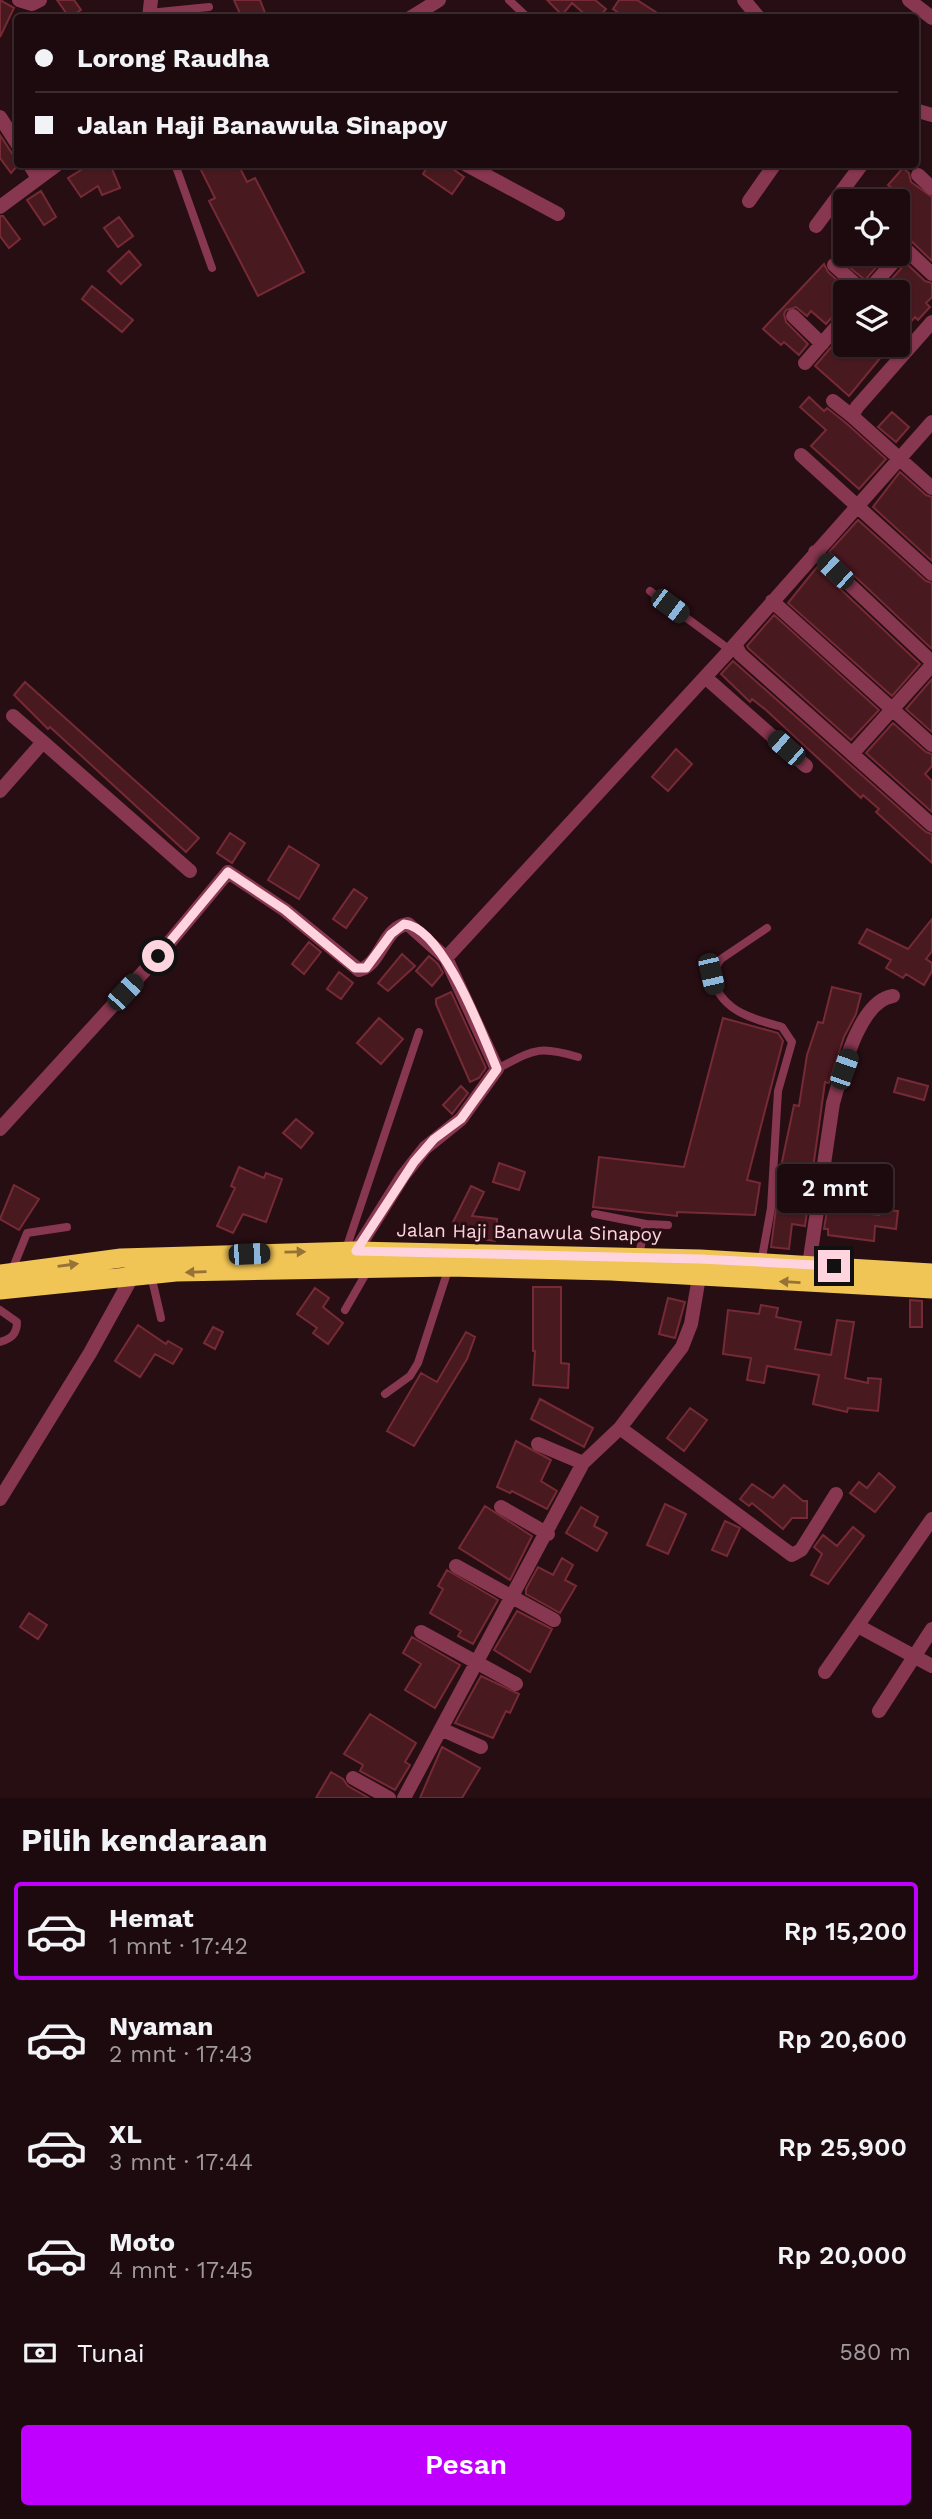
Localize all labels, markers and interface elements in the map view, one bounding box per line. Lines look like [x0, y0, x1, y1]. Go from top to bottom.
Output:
text: Lorong Raudha [77, 43, 269, 73]
text: Jalan Haji Banawula Sinapoy [77, 110, 447, 140]
map controls [833, 189, 910, 357]
button: locate [833, 189, 910, 266]
button: layers [833, 280, 910, 357]
car [813, 549, 858, 593]
car [647, 585, 694, 627]
car [764, 726, 809, 770]
route start [142, 940, 174, 972]
car [697, 951, 726, 997]
car [103, 969, 148, 1015]
car [828, 1046, 861, 1092]
callout: 2 mnt [776, 1164, 892, 1214]
text: 2 mnt [802, 1175, 868, 1202]
street label: Jalan Haji Banawula Sinapoy [396, 1218, 662, 1246]
car [228, 1243, 271, 1265]
one-way arrow [284, 1247, 306, 1258]
route end [818, 1250, 850, 1282]
one-way arrow [57, 1260, 79, 1271]
one-way arrow [185, 1266, 207, 1277]
one-way arrow [779, 1276, 801, 1287]
text: Pilih kendaraan [21, 1821, 268, 1859]
icon: car [25, 1900, 88, 1963]
text: Hemat [109, 1903, 194, 1933]
text: Rp 15,200 [784, 1916, 907, 1946]
text: 1 mnt · 17:42 [109, 1933, 248, 1960]
icon: car [25, 2008, 88, 2071]
text: Nyaman [109, 2011, 213, 2041]
text: Rp 20,600 [778, 2024, 907, 2054]
text: 2 mnt · 17:43 [109, 2041, 252, 2068]
icon: car [25, 2116, 88, 2179]
text: XL [109, 2119, 142, 2149]
text: Rp 25,900 [778, 2132, 907, 2162]
text: 3 mnt · 17:44 [109, 2149, 253, 2176]
icon: car [25, 2224, 88, 2287]
text: Moto [109, 2227, 175, 2257]
text: Rp 20,000 [777, 2240, 907, 2270]
text: 4 mnt · 17:45 [109, 2257, 253, 2284]
icon: cash [21, 2334, 59, 2372]
text: Tunai [77, 2338, 145, 2368]
text: 580 m [839, 2339, 911, 2366]
button: Pesan [21, 2425, 911, 2505]

